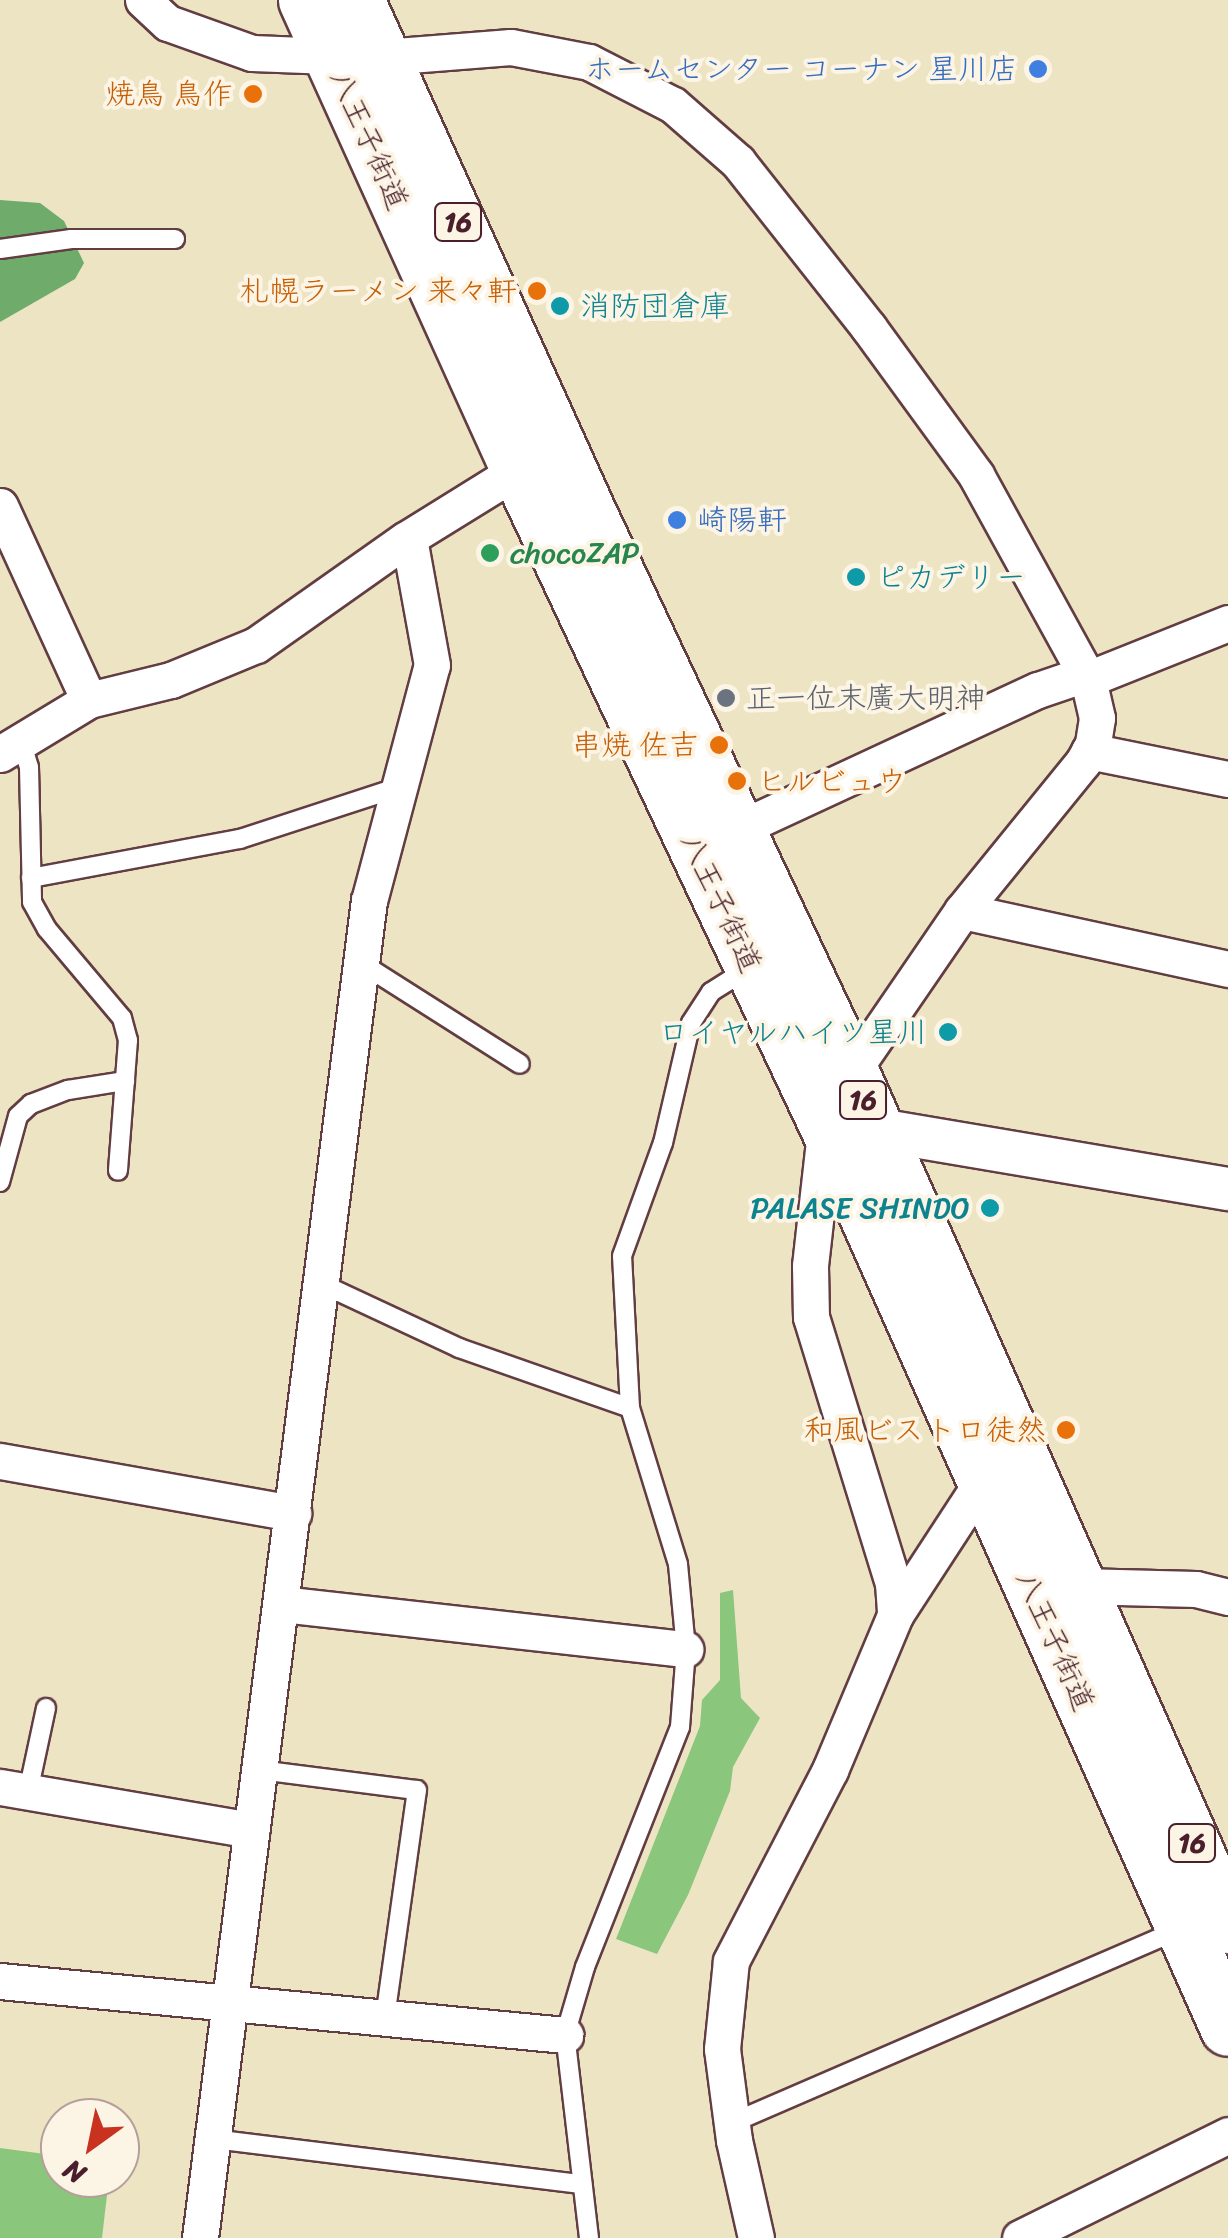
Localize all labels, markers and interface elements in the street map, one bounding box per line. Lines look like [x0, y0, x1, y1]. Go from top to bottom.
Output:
place label: ホームセンター コーナン 星川店 [582, 51, 1018, 87]
marker: ホームセンター コーナン 星川店 [1027, 58, 1049, 80]
street label: 八王子街道 [322, 64, 416, 216]
place label: 焼鳥 鳥作 [105, 76, 233, 112]
marker: 焼鳥 鳥作 [242, 83, 264, 105]
road number: 16 [433, 199, 483, 245]
place label: 札幌ラーメン 来々軒 [239, 273, 517, 309]
marker: 札幌ラーメン 来々軒 [526, 280, 548, 302]
place label: 消防団倉庫 [580, 288, 730, 324]
marker: 消防団倉庫 [549, 295, 571, 317]
place label: 崎陽軒 [697, 502, 787, 538]
marker: 崎陽軒 [666, 509, 688, 531]
place label: chocoZAP [510, 535, 639, 571]
marker: chocoZAP [479, 542, 501, 564]
place label: ピカデリー [876, 559, 1026, 595]
marker: ピカデリー [845, 566, 867, 588]
place label: 正一位末廣大明神 [746, 680, 986, 716]
marker: 正一位末廣大明神 [715, 687, 737, 709]
place label: 串焼 佐吉 [571, 727, 699, 763]
marker: 串焼 佐吉 [708, 734, 730, 756]
place label: ヒルビュウ [757, 763, 907, 799]
marker: ヒルビュウ [726, 770, 748, 792]
street label: 八王子街道 [673, 827, 769, 979]
place label: ロイヤルハイツ星川 [658, 1014, 928, 1050]
marker: ロイヤルハイツ星川 [937, 1021, 959, 1043]
road number: 16 [838, 1077, 888, 1123]
place label: PALASE SHINDO [751, 1190, 970, 1226]
marker: PALASE SHINDO [979, 1197, 1001, 1219]
place label: 和風ビストロ徒然 [806, 1412, 1046, 1448]
marker: 和風ビストロ徒然 [1055, 1419, 1077, 1441]
street label: 八王子街道 [1008, 1565, 1102, 1717]
road number: 16 [1167, 1820, 1217, 1866]
north arrow [40, 2098, 140, 2198]
text: N [53, 2146, 96, 2198]

